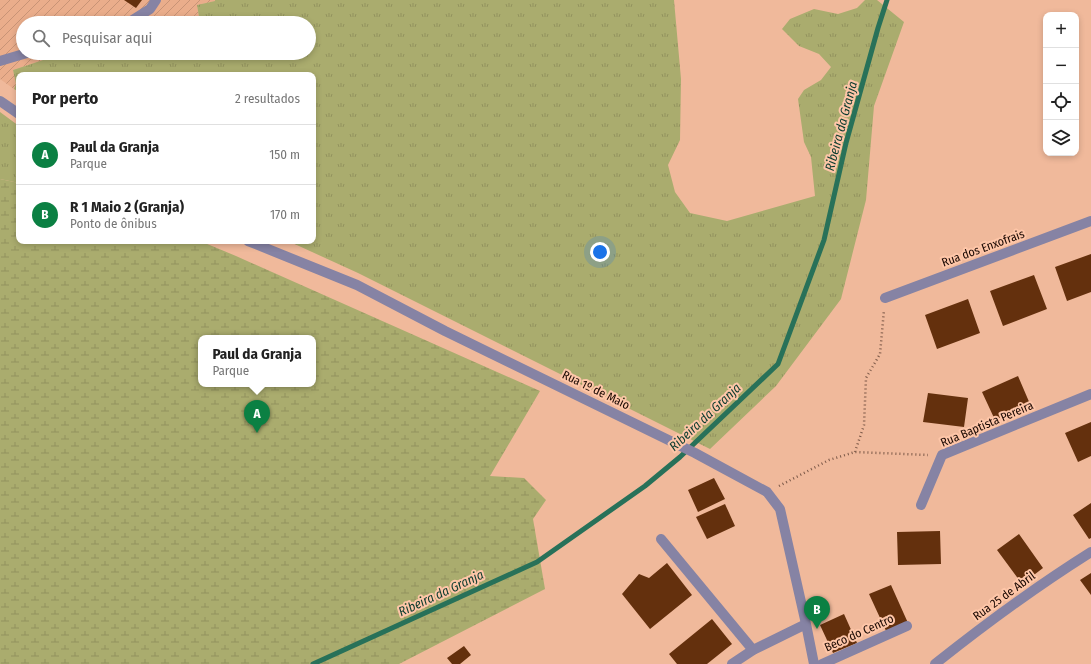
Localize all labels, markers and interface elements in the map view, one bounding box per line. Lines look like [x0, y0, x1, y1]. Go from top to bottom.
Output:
map controls [1043, 12, 1079, 156]
button: + [1043, 12, 1079, 48]
search box [16, 16, 316, 60]
icon: search [30, 27, 52, 49]
text: Pesquisar aqui [62, 29, 152, 47]
button: − [1043, 48, 1079, 84]
water label: Ribeira da Granja [822, 79, 860, 172]
button: locate [1043, 84, 1079, 120]
text: Por perto [32, 88, 98, 109]
text: 2 resultados [235, 91, 300, 106]
button: layers [1043, 120, 1079, 156]
text: Paul da Granja [70, 138, 159, 156]
text: A [41, 147, 49, 162]
text: 150 m [269, 147, 300, 162]
text: Parque [70, 156, 107, 171]
text: R 1 Maio 2 (Granja) [70, 198, 184, 216]
text: B [41, 207, 49, 222]
text: 170 m [270, 207, 300, 222]
text: Ponto de ônibus [70, 216, 157, 231]
street label: Rua dos Enxofrais [940, 227, 1026, 269]
your location [590, 242, 610, 262]
popup [198, 335, 316, 387]
text: Paul da Granja [212, 345, 302, 363]
text: Parque [212, 363, 249, 378]
street label: Rua 1º de Maio [560, 368, 632, 412]
water label: Ribeira da Granja [666, 380, 744, 454]
street label: Rua Baptista Pereira [939, 398, 1036, 450]
pin: A [244, 400, 270, 433]
water label: Ribeira da Granja [396, 567, 486, 619]
street label: Rua 25 de Abril [970, 569, 1038, 623]
pin: B [804, 596, 830, 629]
street label: Beco do Centro [822, 611, 896, 655]

